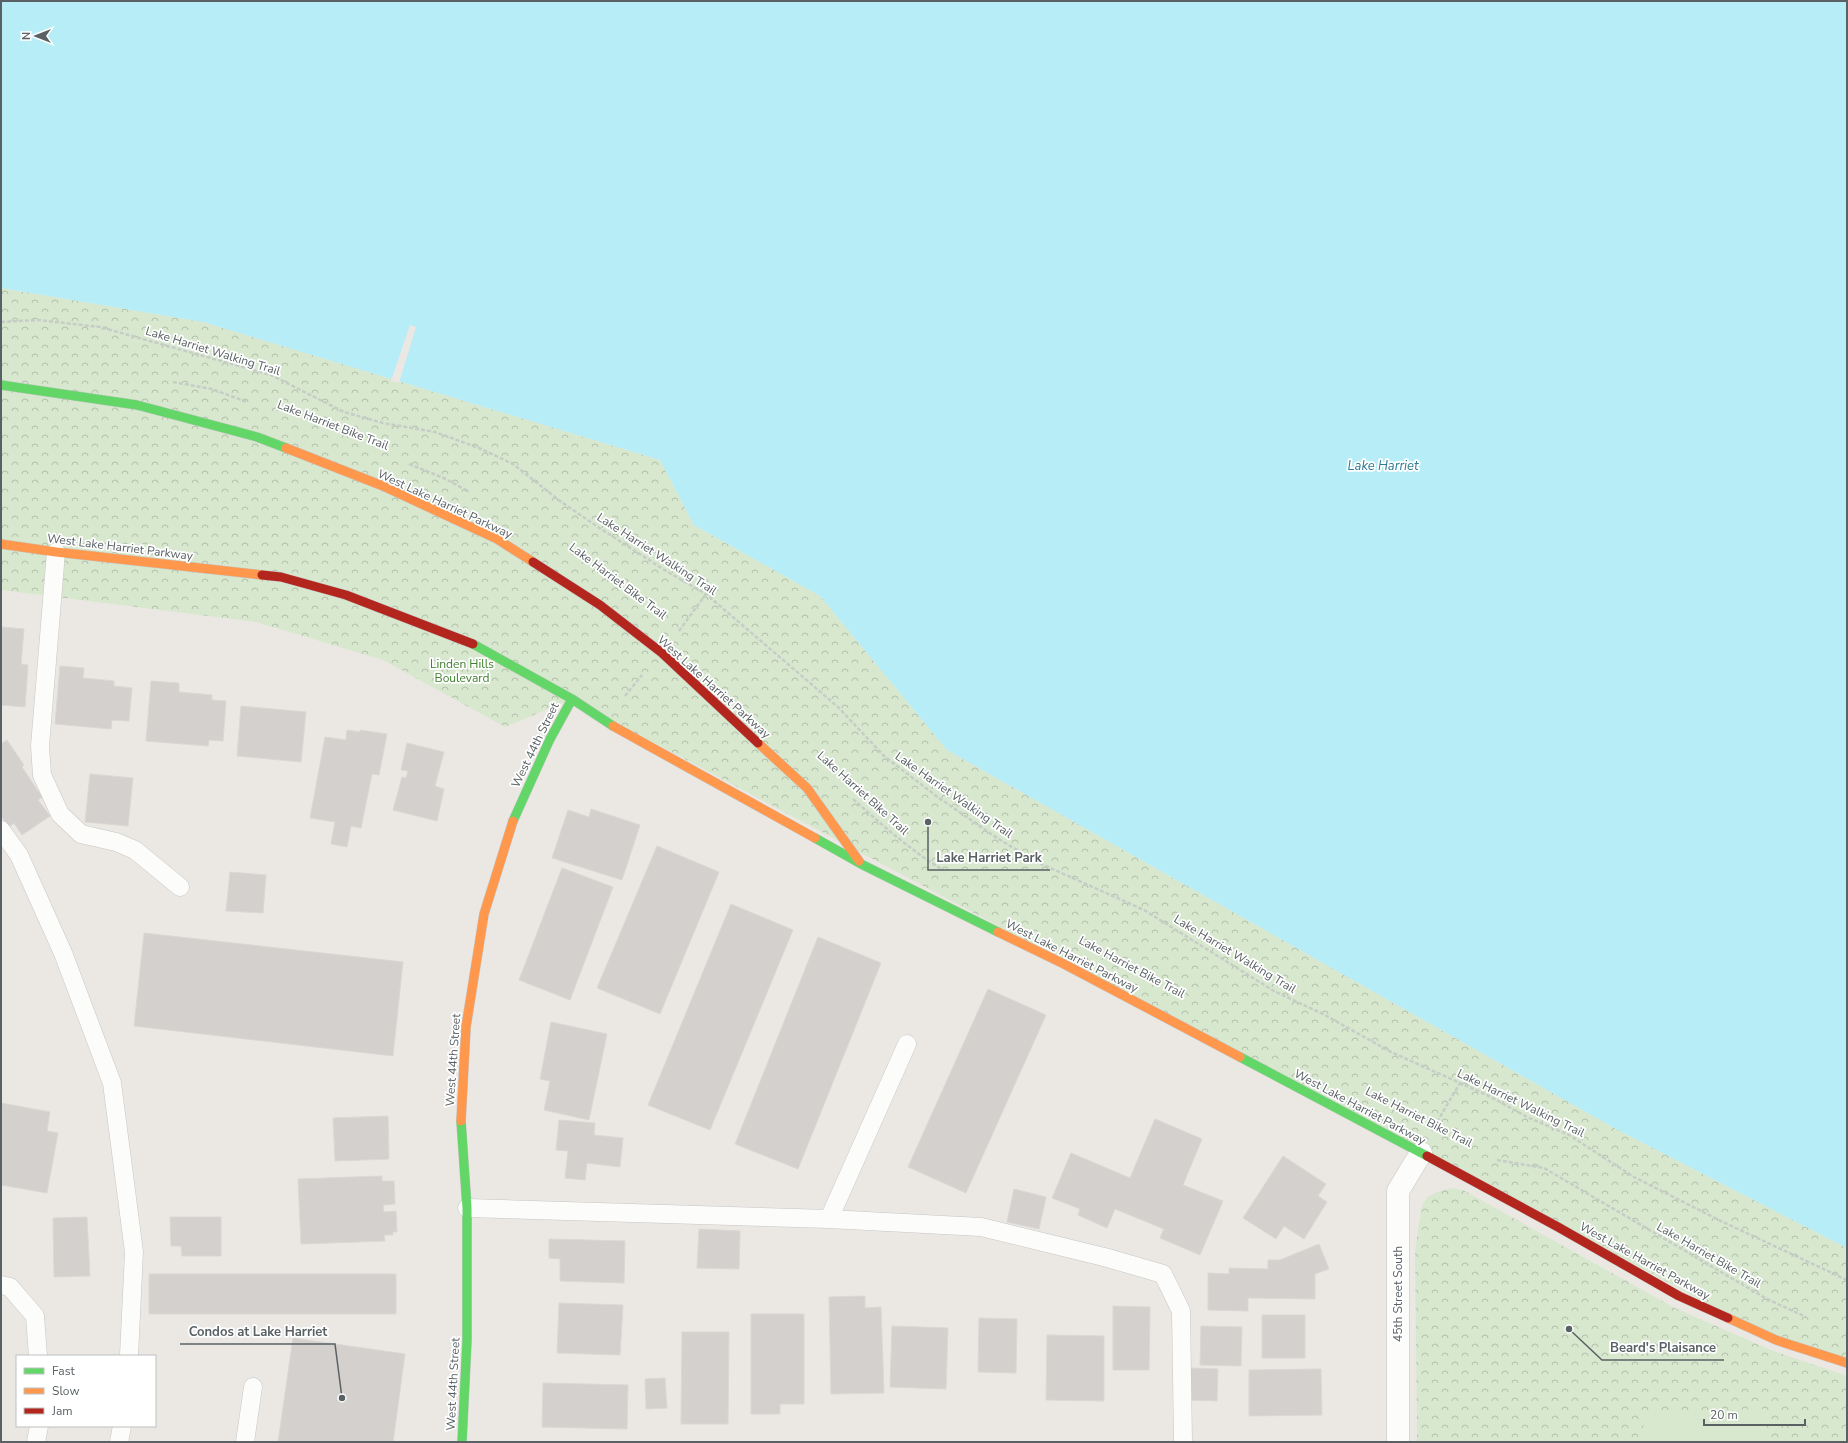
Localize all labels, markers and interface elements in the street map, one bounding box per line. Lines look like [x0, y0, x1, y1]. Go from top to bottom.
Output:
north arrow [16, 16, 56, 56]
text: N [19, 32, 34, 40]
street label: Lake Harriet Walking Trail [144, 323, 283, 379]
street label: Lake Harriet Bike Trail [275, 396, 391, 454]
water label: Lake Harriet [1347, 457, 1419, 475]
street label: West Lake Harriet Parkway [375, 466, 516, 543]
street label: Lake Harriet Walking Trail [594, 509, 720, 599]
street label: West Lake Harriet Parkway [46, 530, 195, 564]
street label: Lake Harriet Bike Trail [566, 539, 670, 623]
street label: West Lake Harriet Parkway [654, 632, 775, 743]
park label: Linden Hills Boulevard [430, 656, 494, 686]
street label: West 44th Street [507, 699, 563, 790]
street label: Lake Harriet Bike Trail [814, 748, 913, 839]
street label: Lake Harriet Walking Trail [892, 748, 1016, 842]
callout: Lake Harriet Park [928, 845, 1050, 870]
text: Lake Harriet Park [936, 849, 1043, 867]
street label: Lake Harriet Walking Trail [1171, 911, 1300, 997]
street label: West Lake Harriet Parkway [1003, 916, 1142, 997]
street label: Lake Harriet Bike Trail [1076, 932, 1188, 1002]
street label: West 44th Street [442, 1012, 464, 1107]
street label: West Lake Harriet Parkway [1291, 1065, 1429, 1149]
street label: Lake Harriet Walking Trail [1455, 1065, 1588, 1141]
street label: Lake Harriet Bike Trail [1363, 1083, 1476, 1151]
street label: West Lake Harriet Parkway [1577, 1218, 1714, 1304]
street label: Lake Harriet Bike Trail [1654, 1219, 1765, 1292]
street label: 45th Street South [1390, 1246, 1406, 1342]
callout: Condos at Lake Harriet [180, 1319, 335, 1344]
text: Condos at Lake Harriet [189, 1323, 328, 1341]
callout: Beard's Plaisance [1602, 1335, 1724, 1360]
street label: West 44th Street [443, 1336, 463, 1431]
text: Beard's Plaisance [1610, 1339, 1716, 1357]
legend [16, 1355, 156, 1427]
text: Fast [52, 1363, 75, 1379]
text: Slow [52, 1383, 80, 1399]
scale bar [1704, 1401, 1805, 1427]
text: Jam [51, 1403, 73, 1419]
text: 20 m [1710, 1407, 1738, 1423]

